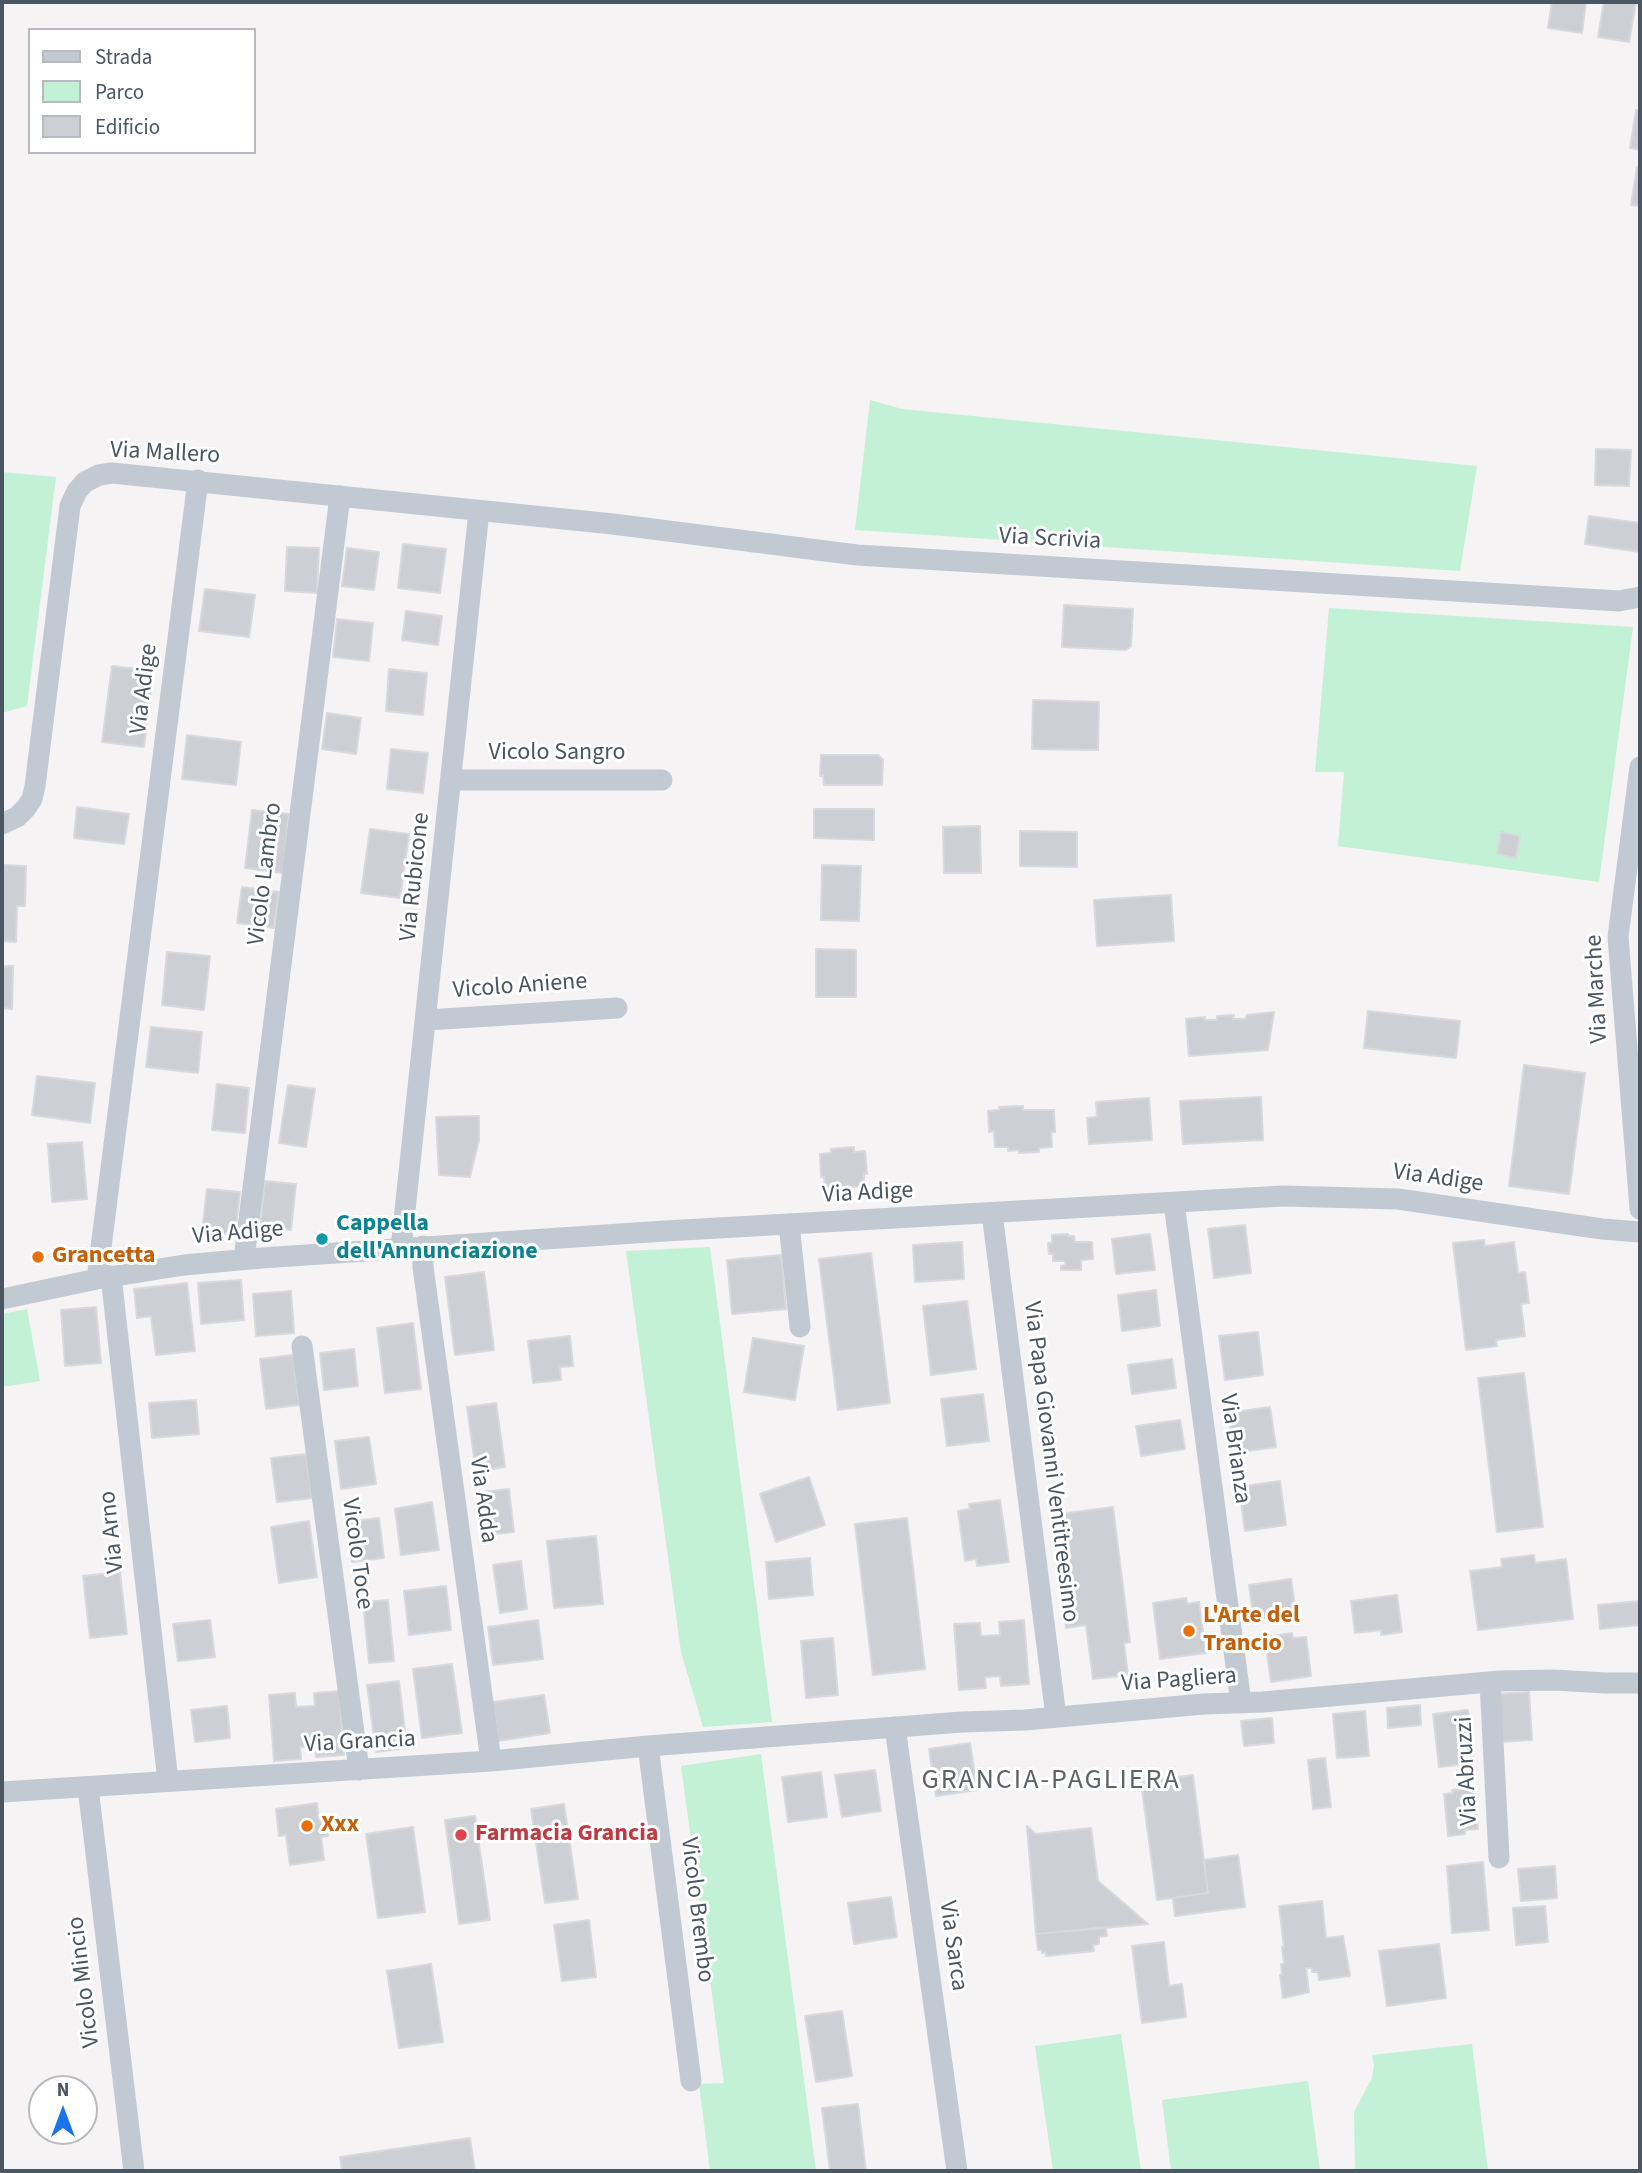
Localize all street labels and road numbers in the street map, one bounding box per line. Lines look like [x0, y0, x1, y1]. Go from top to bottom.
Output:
street label: Via Mallero [109, 437, 221, 471]
street label: Via Scrivia [998, 523, 1102, 557]
street label: Via Adige [125, 642, 165, 736]
street label: Vicolo Sangro [489, 740, 625, 768]
street label: Vicolo Lambro [243, 801, 289, 947]
street label: Via Rubicone [395, 811, 437, 943]
street label: Via Marche [1581, 934, 1615, 1044]
street label: Vicolo Aniene [452, 968, 588, 1006]
street label: Via Adige [1391, 1158, 1485, 1200]
street label: Via Adige [822, 1177, 914, 1211]
street label: Via Adige [191, 1216, 285, 1252]
street label: Via Papa Giovanni Ventitreesimo [1016, 1300, 1084, 1624]
street label: Via Brianza [1212, 1392, 1256, 1506]
street label: Via Adda [462, 1455, 502, 1545]
street label: Via Arno [94, 1489, 132, 1575]
street label: Vicolo Toce [334, 1496, 378, 1612]
street label: Via Pagliera [1120, 1663, 1238, 1699]
street label: Via Abruzzi [1451, 1716, 1485, 1826]
street label: Via Grancia [303, 1726, 417, 1760]
street label: Vicolo Brembo [673, 1836, 719, 1984]
street label: Via Sarca [931, 1899, 973, 1993]
street label: Vicolo Mincio [63, 1915, 107, 2049]

